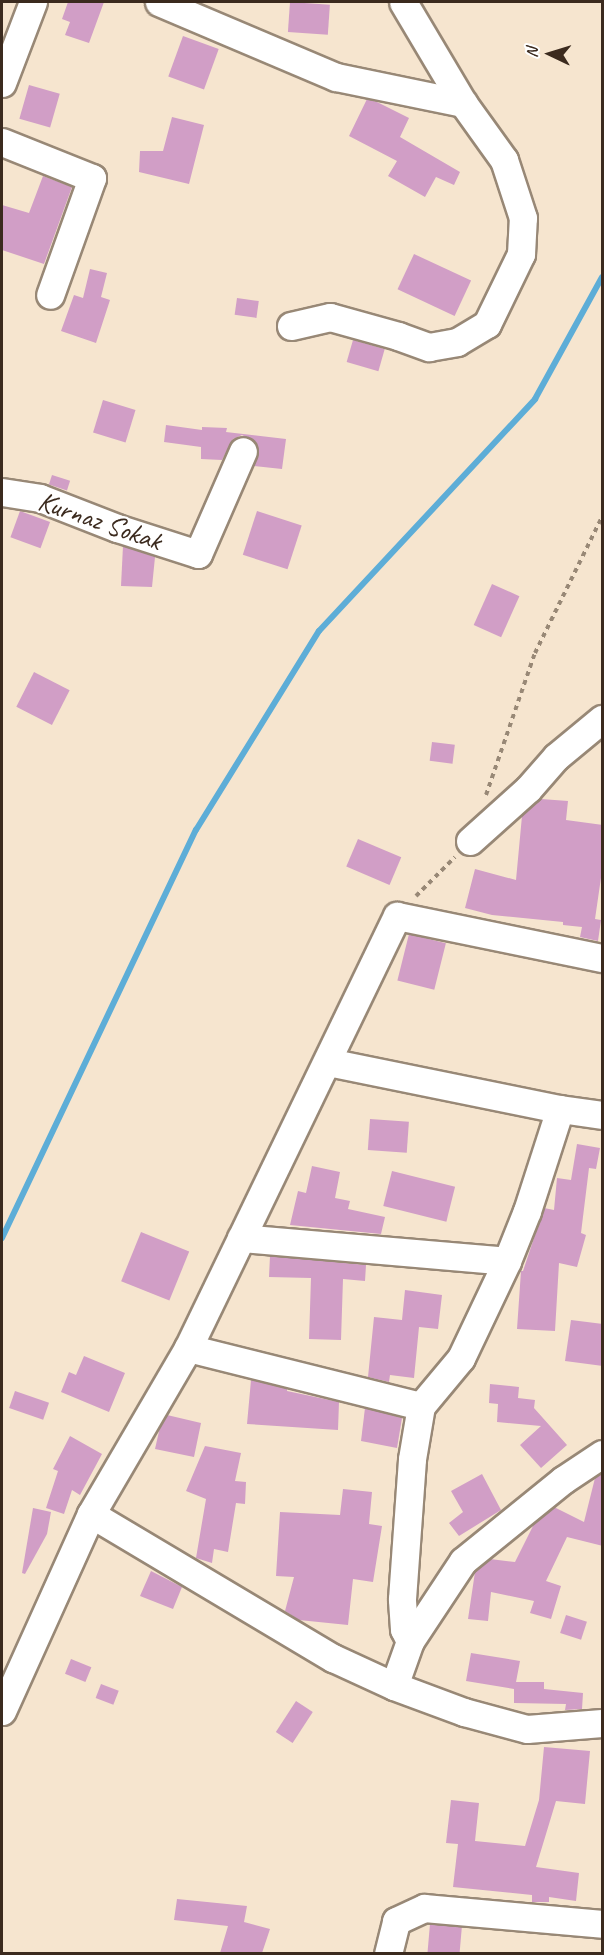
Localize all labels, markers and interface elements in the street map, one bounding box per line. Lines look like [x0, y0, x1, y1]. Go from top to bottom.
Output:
north arrow [520, 24, 580, 84]
text: N [522, 47, 542, 58]
street label: Kurnaz Sokak [34, 484, 166, 558]

